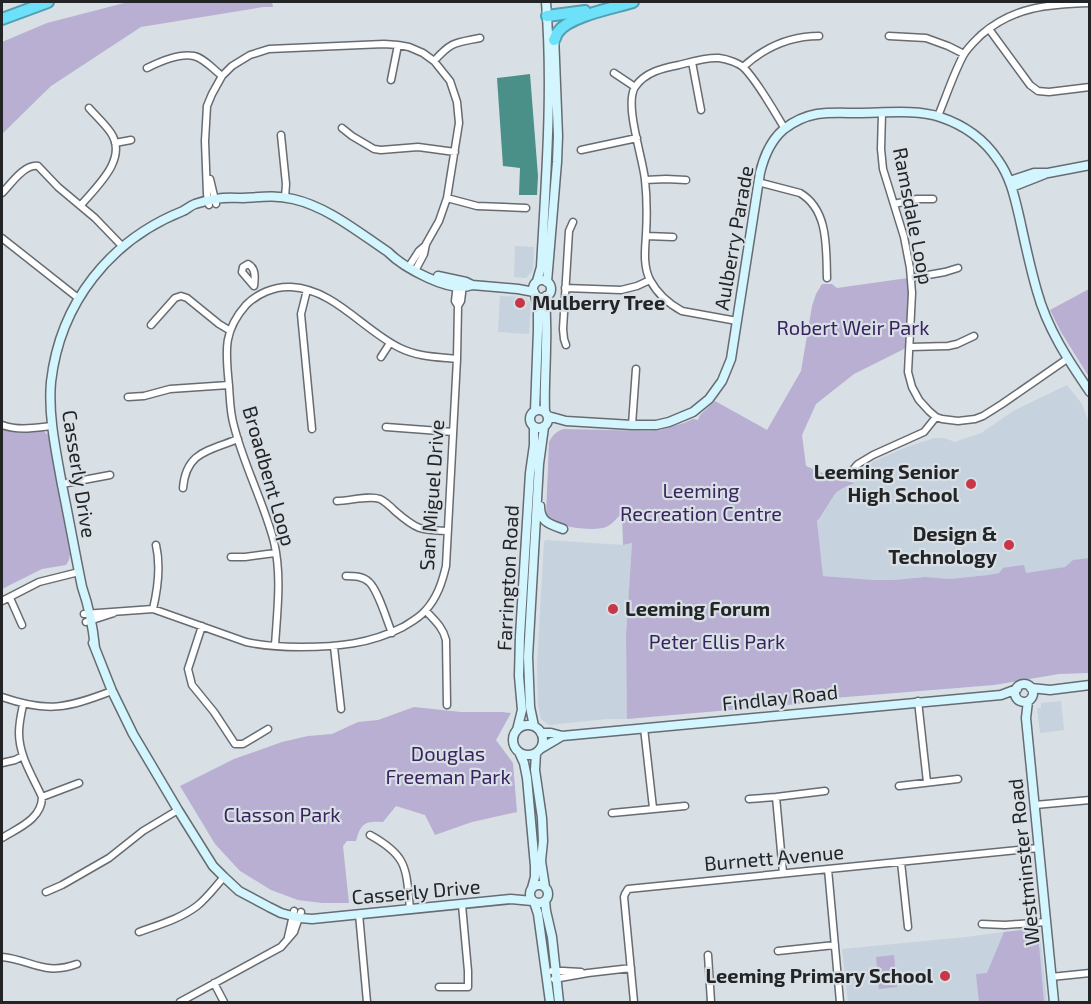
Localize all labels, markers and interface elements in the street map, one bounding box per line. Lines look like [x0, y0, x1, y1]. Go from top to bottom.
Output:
street label: Ramsdale Loop [889, 145, 939, 286]
street label: Aulberry Parade [708, 164, 758, 312]
place label: Mulberry Tree [532, 290, 665, 315]
marker: Mulberry Tree [513, 296, 527, 310]
park label: Robert Weir Park [777, 315, 929, 339]
street label: Broadbent Loop [239, 403, 301, 548]
street label: Casserly Drive [58, 408, 102, 539]
street label: San Miguel Drive [414, 419, 448, 571]
place label: Leeming Senior High School [814, 459, 959, 506]
marker: Leeming Senior High School [964, 477, 978, 491]
park label: Leeming Recreation Centre [620, 478, 782, 525]
street label: Farrington Road [491, 504, 523, 652]
place label: Design & Technology [888, 521, 998, 569]
marker: Design & Technology [1002, 538, 1016, 552]
place label: Leeming Forum [625, 596, 770, 620]
marker: Leeming Forum [606, 602, 620, 616]
park label: Peter Ellis Park [649, 629, 785, 653]
street label: Findlay Road [721, 679, 839, 715]
park label: Douglas Freeman Park [385, 741, 511, 788]
street label: Westminster Road [1002, 777, 1044, 947]
park label: Classon Park [224, 802, 340, 826]
street label: Burnett Avenue [703, 839, 845, 875]
street label: Casserly Drive [351, 873, 481, 909]
place label: Leeming Primary School [705, 963, 933, 988]
marker: Leeming Primary School [938, 969, 952, 983]

